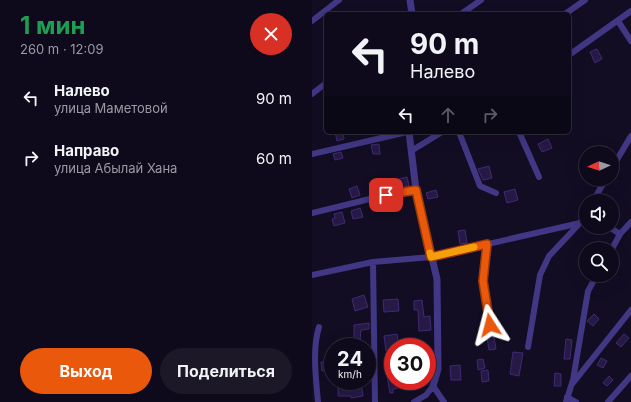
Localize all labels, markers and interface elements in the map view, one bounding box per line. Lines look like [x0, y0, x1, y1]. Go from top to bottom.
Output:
text: 1 мин [20, 11, 85, 40]
button: close [250, 13, 292, 55]
text: 90 m [410, 27, 479, 61]
icon: left [344, 28, 396, 80]
text: 260 m · 12:09 [20, 41, 104, 57]
text: Налево [410, 61, 475, 82]
text: Налево [54, 81, 110, 100]
icon: left [20, 87, 42, 109]
text: 90 m [256, 89, 292, 108]
text: улица Маметовой [54, 100, 168, 116]
icon: left [395, 104, 417, 126]
icon: ahead [437, 104, 459, 126]
icon: right [479, 104, 501, 126]
text: Направо [54, 141, 119, 160]
north arrow [579, 146, 619, 186]
map controls [579, 146, 619, 282]
icon: right [20, 147, 42, 169]
text: 60 m [256, 149, 292, 168]
text: улица Абылай Хана [54, 160, 177, 176]
pin [369, 178, 403, 212]
icon: arrive [375, 184, 397, 206]
button: sound [579, 194, 619, 234]
button: search [579, 242, 619, 282]
position arrow [469, 304, 511, 346]
speed limit sign: 30 [384, 338, 436, 390]
text: 24 [337, 347, 363, 371]
button: Выход [20, 348, 152, 394]
button: Поделиться [160, 348, 292, 394]
text: km/h [338, 368, 362, 380]

